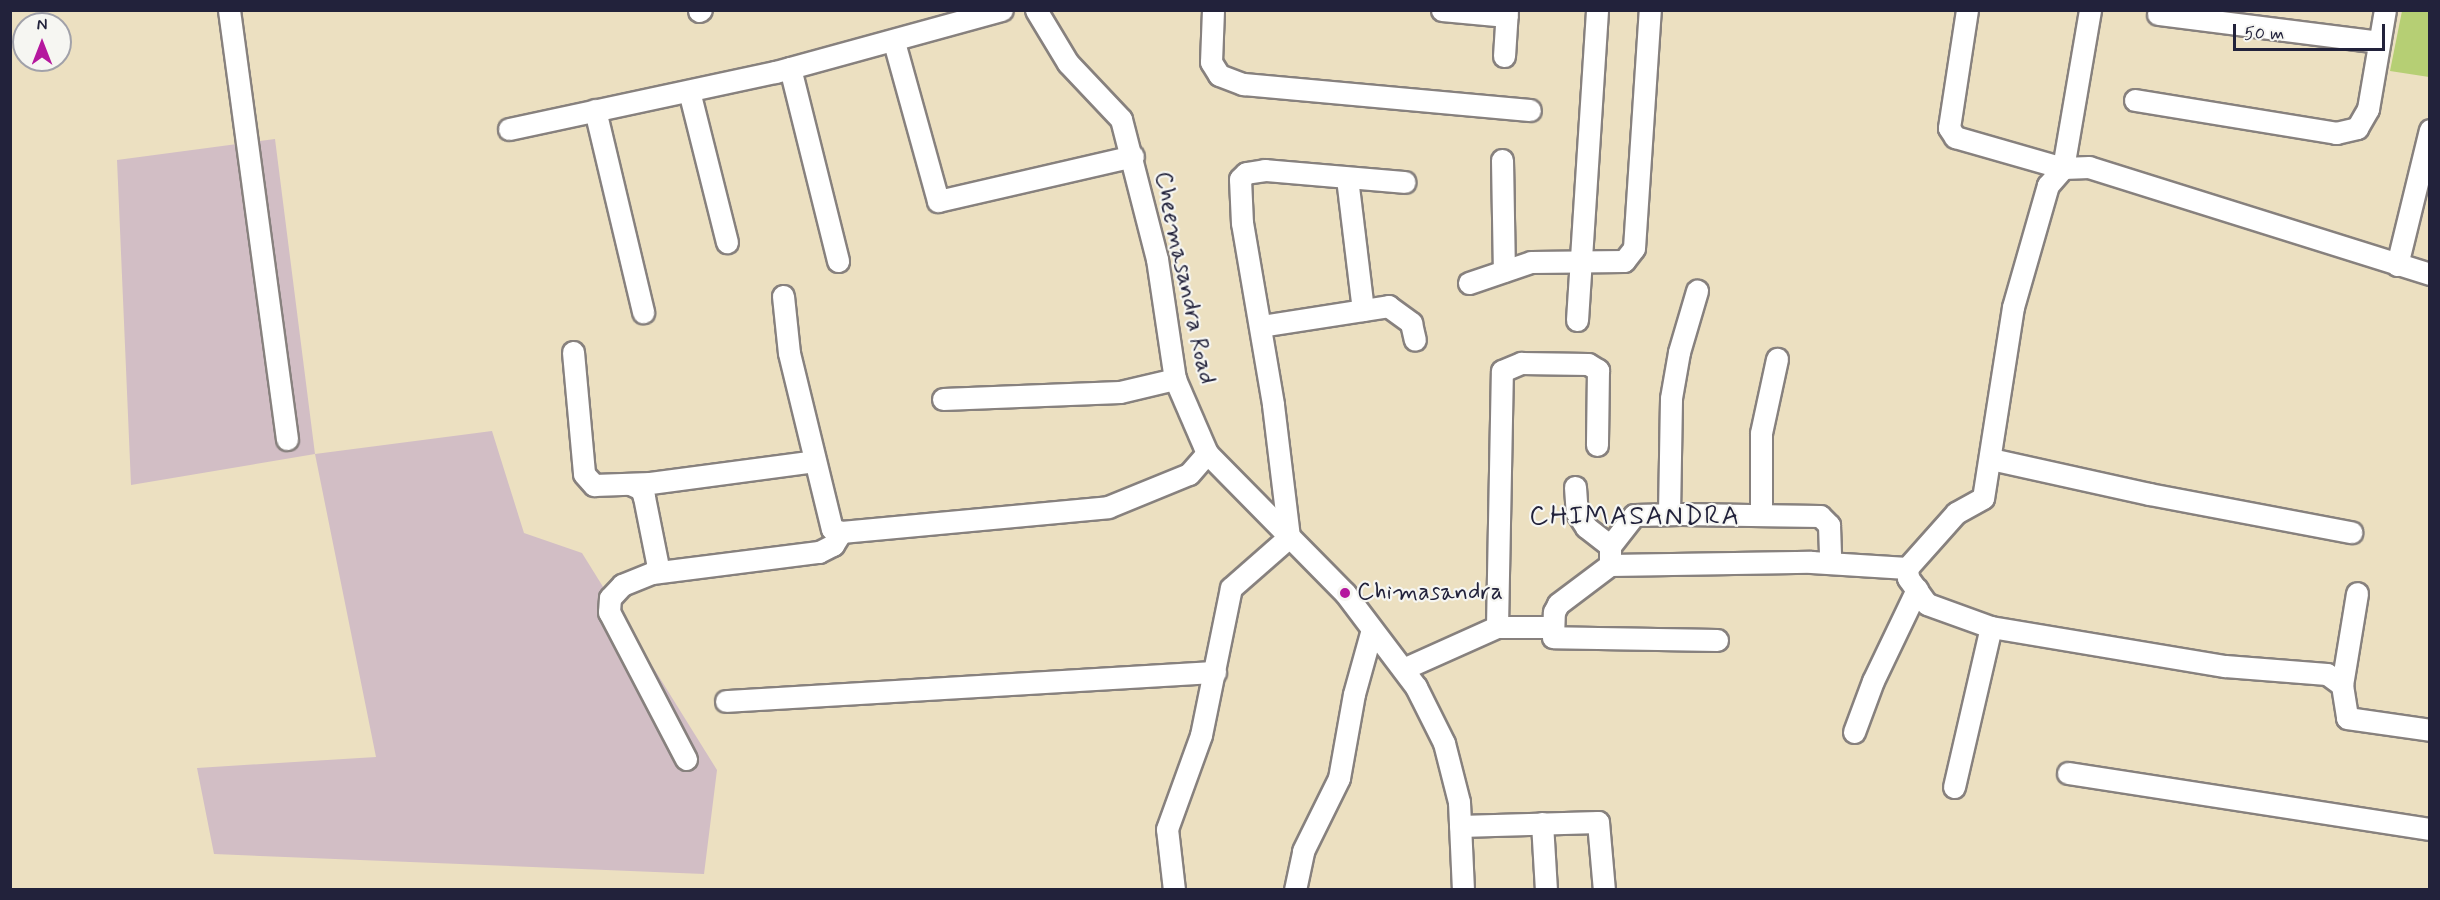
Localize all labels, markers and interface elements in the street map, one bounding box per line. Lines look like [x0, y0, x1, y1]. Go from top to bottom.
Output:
north arrow [12, 12, 72, 72]
scale bar [2236, 12, 2388, 50]
text: N [37, 15, 47, 36]
text: 50 m [2244, 22, 2284, 46]
street label: Cheemasandra Road [1147, 169, 1221, 387]
district label: CHIMASANDRA [1531, 501, 1739, 533]
place label: Chimasandra [1357, 579, 1503, 607]
marker: Chimasandra [1338, 586, 1352, 600]

